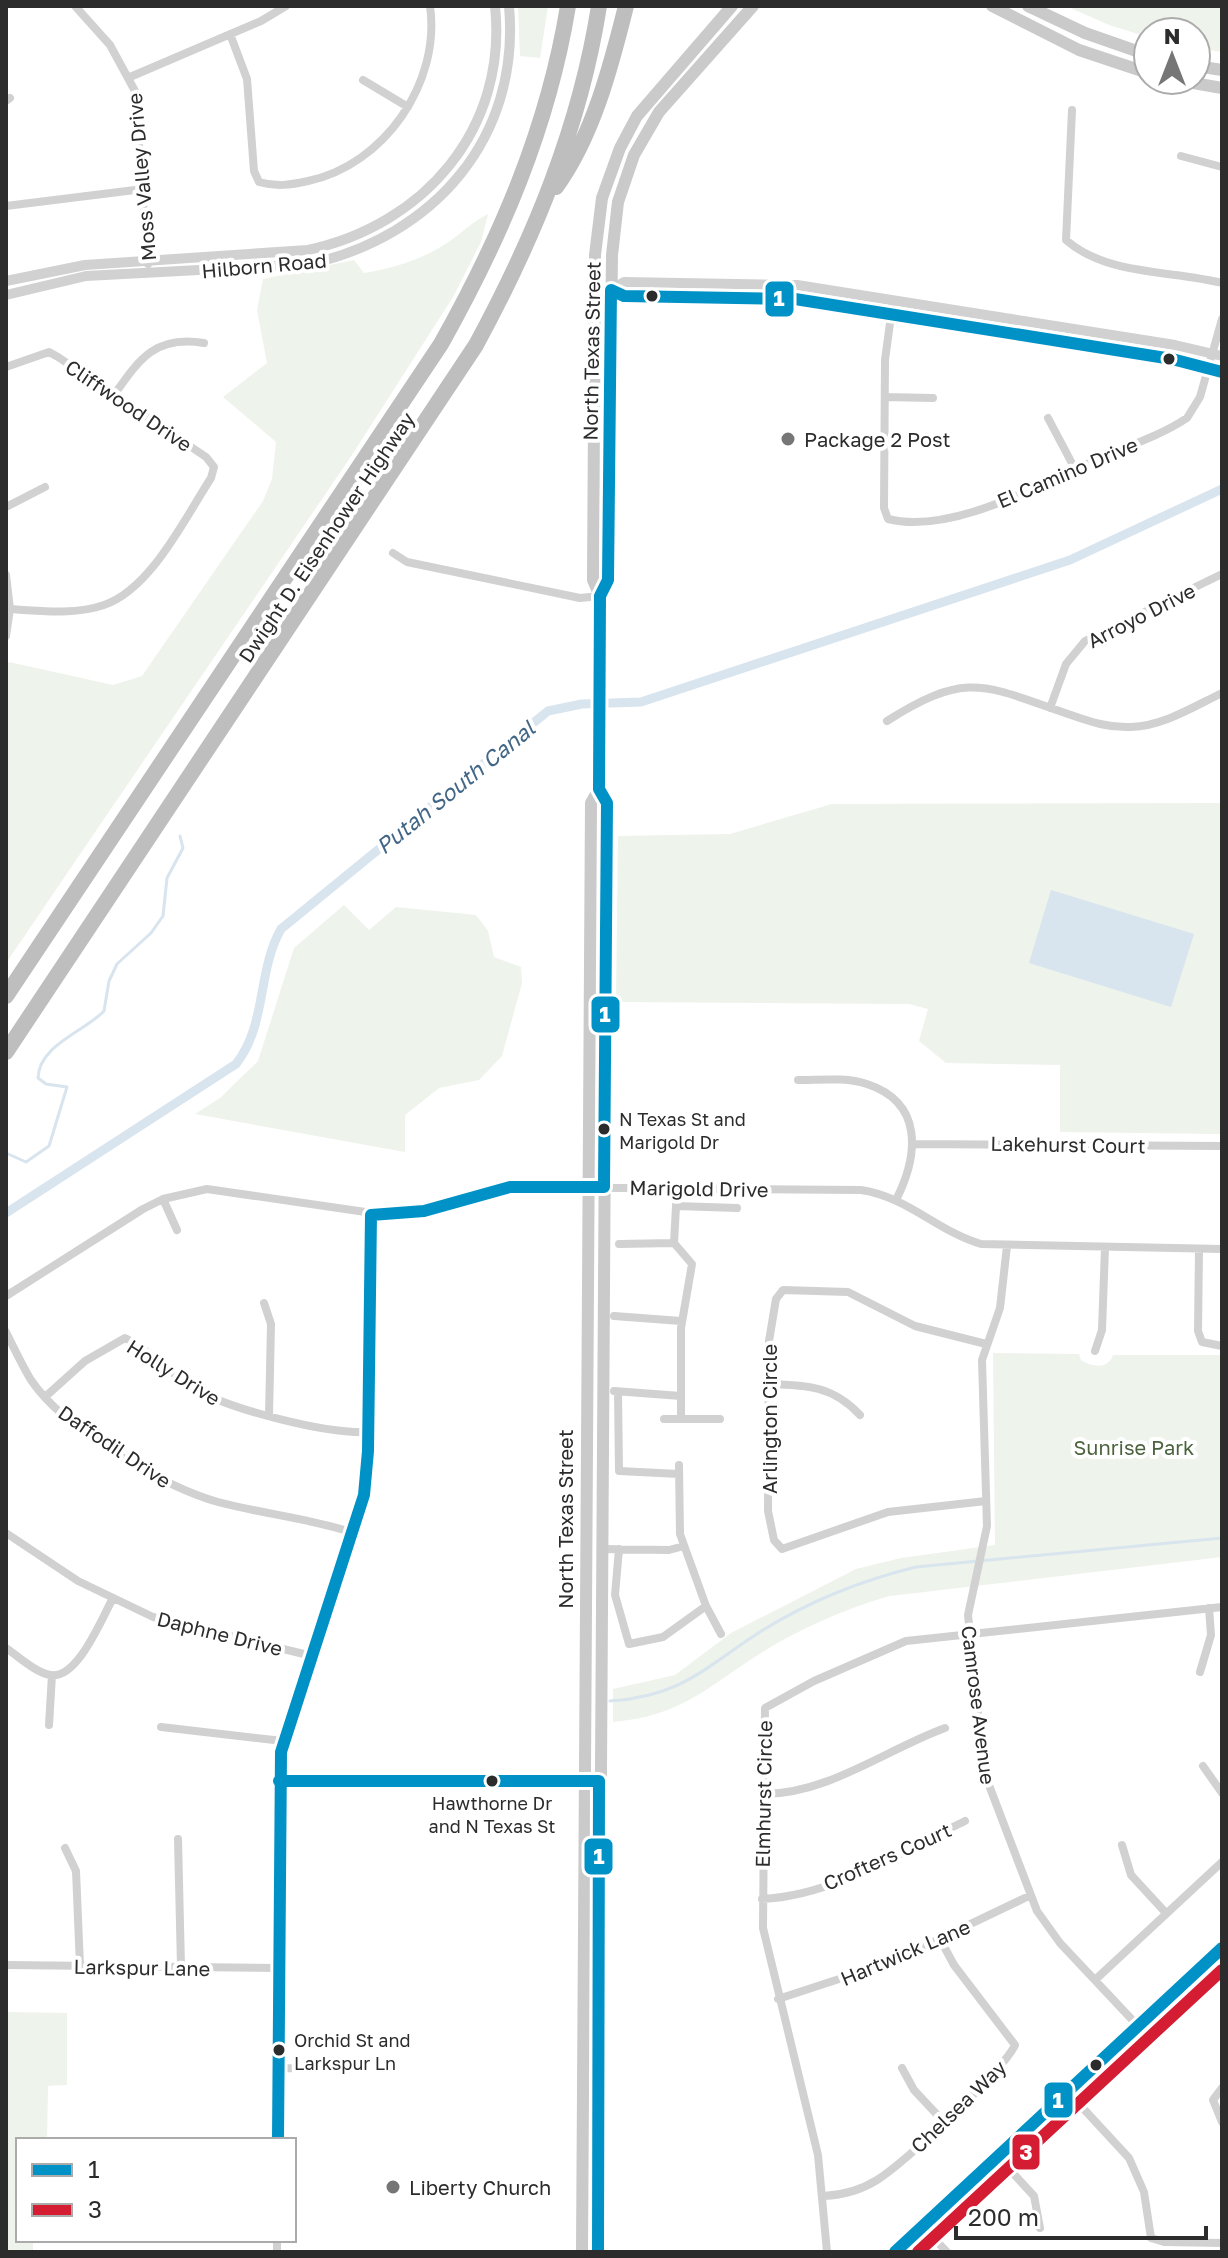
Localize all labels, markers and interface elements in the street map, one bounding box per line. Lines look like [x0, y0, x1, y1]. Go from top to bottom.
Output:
north arrow [1132, 16, 1212, 96]
text: N [1164, 22, 1180, 49]
street label: Moss Valley Drive [122, 92, 160, 262]
street label: Hilborn Road [201, 248, 327, 282]
street label: North Texas Street [577, 261, 605, 441]
line badge: 1 [764, 280, 795, 318]
text: 1 [773, 284, 785, 311]
unlabelled marker [644, 288, 660, 304]
unlabelled marker [1161, 351, 1177, 367]
street label: Cliffwood Drive [61, 354, 197, 456]
street label: Dwight D. Eisenhower Highway [233, 407, 419, 667]
place label: Package 2 Post [804, 427, 951, 451]
marker: Package 2 Post [779, 430, 797, 448]
street label: El Camino Drive [993, 432, 1141, 512]
street label: Arroyo Drive [1083, 578, 1199, 652]
water label: Putah South Canal [370, 714, 541, 859]
line badge: 1 [590, 995, 621, 1034]
text: 1 [599, 1000, 611, 1027]
place label: N Texas St and Marigold Dr [619, 1108, 746, 1153]
marker: N Texas St and Marigold Dr [596, 1121, 612, 1137]
street label: Lakehurst Court [990, 1131, 1146, 1157]
street label: Marigold Drive [629, 1175, 769, 1201]
street label: Holly Drive [123, 1334, 225, 1410]
street label: Arlington Circle [757, 1344, 781, 1494]
street label: Daffodil Drive [54, 1400, 176, 1492]
street label: North Texas Street [553, 1429, 577, 1609]
park label: Sunrise Park [1074, 1435, 1194, 1459]
street label: Daphne Drive [155, 1606, 285, 1660]
street label: Camrose Avenue [957, 1624, 1001, 1786]
street label: Elmhurst Circle [750, 1720, 776, 1868]
marker: Hawthorne Dr and N Texas St [484, 1773, 500, 1789]
place label: Hawthorne Dr and N Texas St [429, 1792, 555, 1837]
street label: Crofters Court [819, 1817, 955, 1895]
line badge: 1 [583, 1837, 614, 1876]
text: 1 [593, 1842, 605, 1869]
street label: Hartwick Lane [837, 1914, 973, 1990]
street label: Larkspur Lane [73, 1954, 211, 1980]
place label: Orchid St and Larkspur Ln [294, 2029, 411, 2074]
marker: Orchid St and Larkspur Ln [271, 2042, 287, 2058]
street label: Chelsea Way [905, 2055, 1011, 2157]
unlabelled marker [1088, 2057, 1104, 2073]
line badge: 1 [1043, 2081, 1074, 2119]
text: 1 [1052, 2086, 1064, 2113]
line badge: 3 [1011, 2133, 1041, 2171]
legend [16, 2138, 296, 2242]
text: 3 [1019, 2138, 1033, 2165]
text: 1 [88, 2154, 100, 2183]
place label: Liberty Church [409, 2175, 551, 2199]
marker: Liberty Church [384, 2178, 402, 2196]
scale bar [956, 2190, 1206, 2240]
text: 3 [88, 2194, 102, 2223]
text: 200 m [968, 2202, 1039, 2231]

